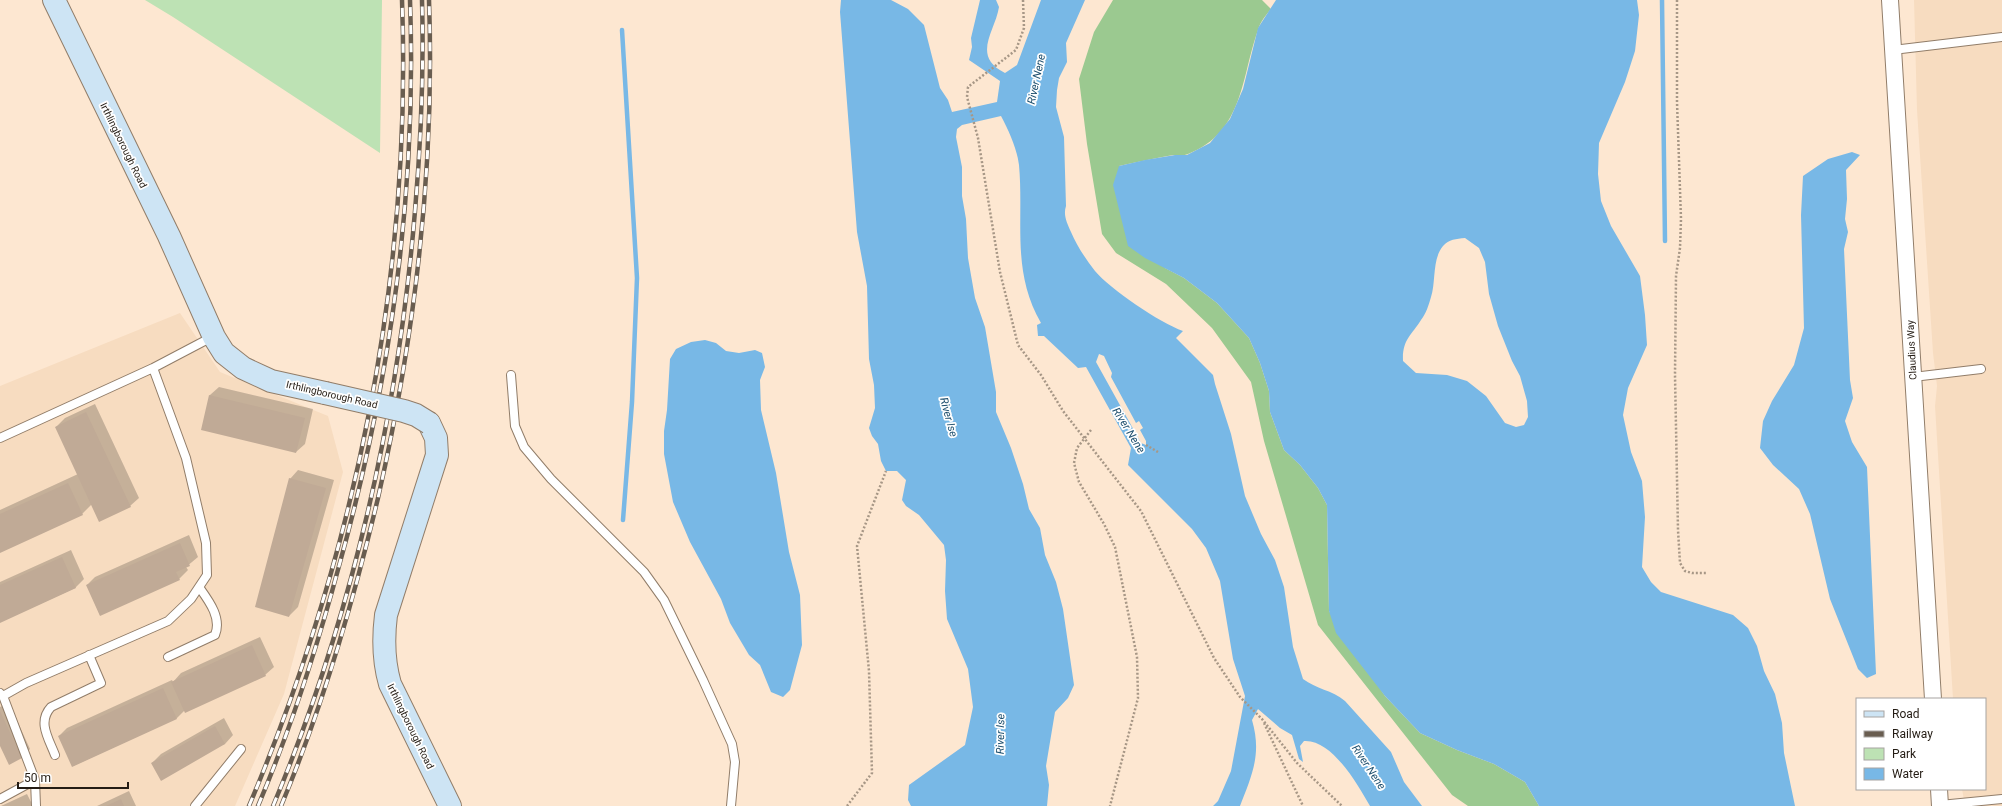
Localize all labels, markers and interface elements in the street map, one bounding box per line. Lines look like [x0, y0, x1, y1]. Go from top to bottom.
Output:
water label: River Nene [1025, 52, 1048, 105]
street label: Irthlingborough Road [98, 101, 149, 190]
street label: Claudius Way [1904, 320, 1919, 380]
street label: Irthlingborough Road [285, 379, 379, 410]
water label: River Ise [937, 396, 960, 439]
water label: River Nene [1110, 405, 1148, 456]
street label: Irthlingborough Road [385, 682, 436, 771]
legend [1856, 698, 1986, 790]
text: Road [1892, 707, 1920, 721]
water label: River Ise [994, 713, 1007, 754]
text: Railway [1892, 727, 1933, 741]
water label: River Nene [1349, 742, 1388, 792]
text: Park [1892, 747, 1917, 761]
scale bar [18, 764, 128, 790]
text: Water [1892, 767, 1923, 781]
text: 50 m [24, 771, 51, 785]

